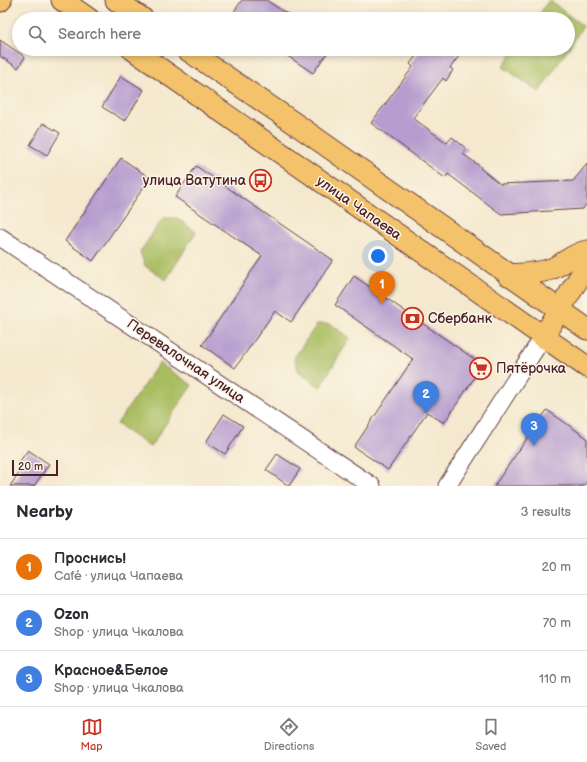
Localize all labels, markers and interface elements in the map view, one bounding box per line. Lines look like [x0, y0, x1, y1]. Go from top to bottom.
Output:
search box [12, 12, 575, 56]
icon: search [26, 23, 48, 45]
text: Search here [58, 25, 141, 44]
bus stop icon: улица Ватутина [248, 167, 274, 193]
place label: улица Ватутина [143, 172, 247, 189]
street label: улица Чапаева [313, 172, 405, 244]
your location [368, 246, 388, 266]
pin: 1 [369, 271, 395, 304]
bank icon: Сбербанк [399, 305, 425, 331]
place label: Сбербанк [428, 310, 493, 327]
street label: Перевалочная улица [124, 315, 249, 407]
supermarket icon: Пятёрочка [468, 355, 494, 381]
place label: Пятёрочка [496, 360, 567, 377]
pin: 2 [413, 381, 439, 414]
pin: 3 [521, 413, 547, 446]
scale bar [12, 458, 58, 477]
text: 20 m [18, 460, 43, 473]
text: Nearby [16, 502, 73, 522]
text: 3 results [520, 504, 571, 520]
text: Проснись! [54, 549, 126, 568]
text: 1 [26, 559, 32, 575]
text: 20 m [541, 559, 571, 575]
text: Café · улица Чапаева [54, 568, 183, 584]
text: Ozon [54, 605, 89, 624]
text: 2 [25, 615, 33, 631]
text: 70 m [543, 615, 571, 631]
text: Shop · улица Чкалова [54, 624, 184, 640]
text: Красное&Белое [54, 661, 168, 680]
text: 3 [25, 671, 33, 687]
text: 110 m [539, 671, 571, 687]
text: Shop · улица Чкалова [54, 680, 184, 696]
tab: Map [81, 716, 103, 753]
tab: Directions [264, 716, 314, 753]
tab: Saved [476, 716, 506, 753]

